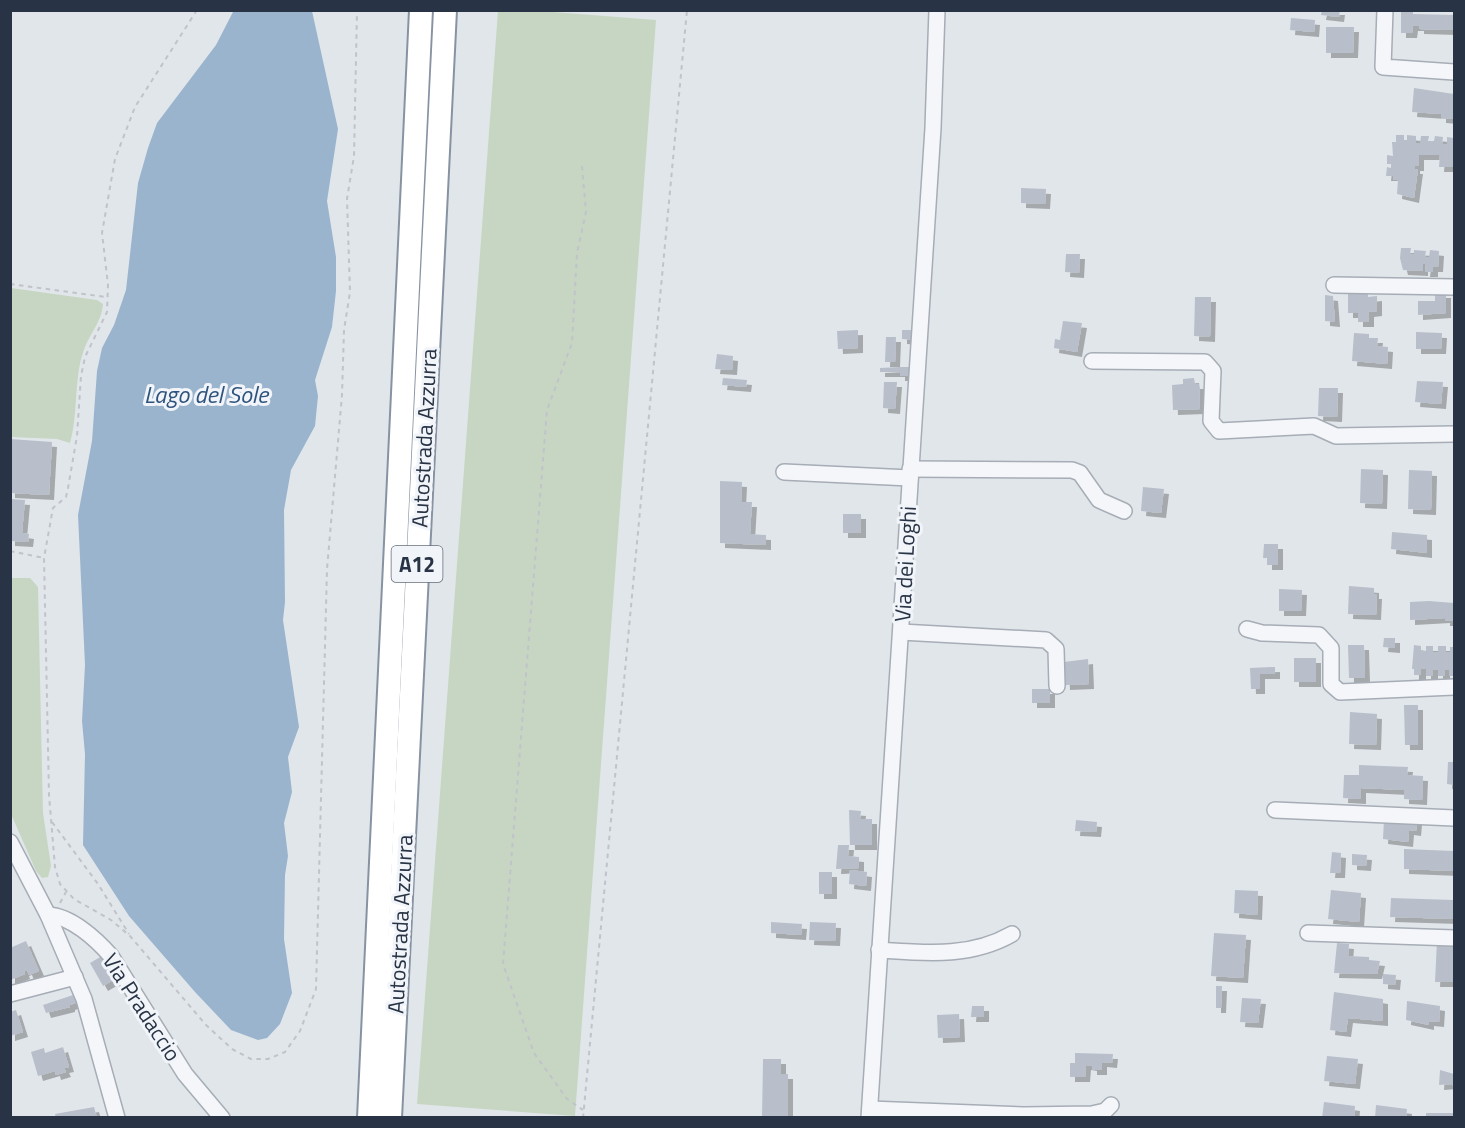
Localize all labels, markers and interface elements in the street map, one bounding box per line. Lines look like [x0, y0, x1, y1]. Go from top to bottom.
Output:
street label: Autostrada Azzurra [402, 348, 446, 528]
water label: Lago del Sole [144, 376, 270, 412]
street label: Via dei Loghi [885, 505, 925, 623]
road number: A12 [392, 546, 442, 582]
street label: Autostrada Azzurra [378, 834, 422, 1014]
street label: Via Pradaccio [94, 946, 190, 1068]

